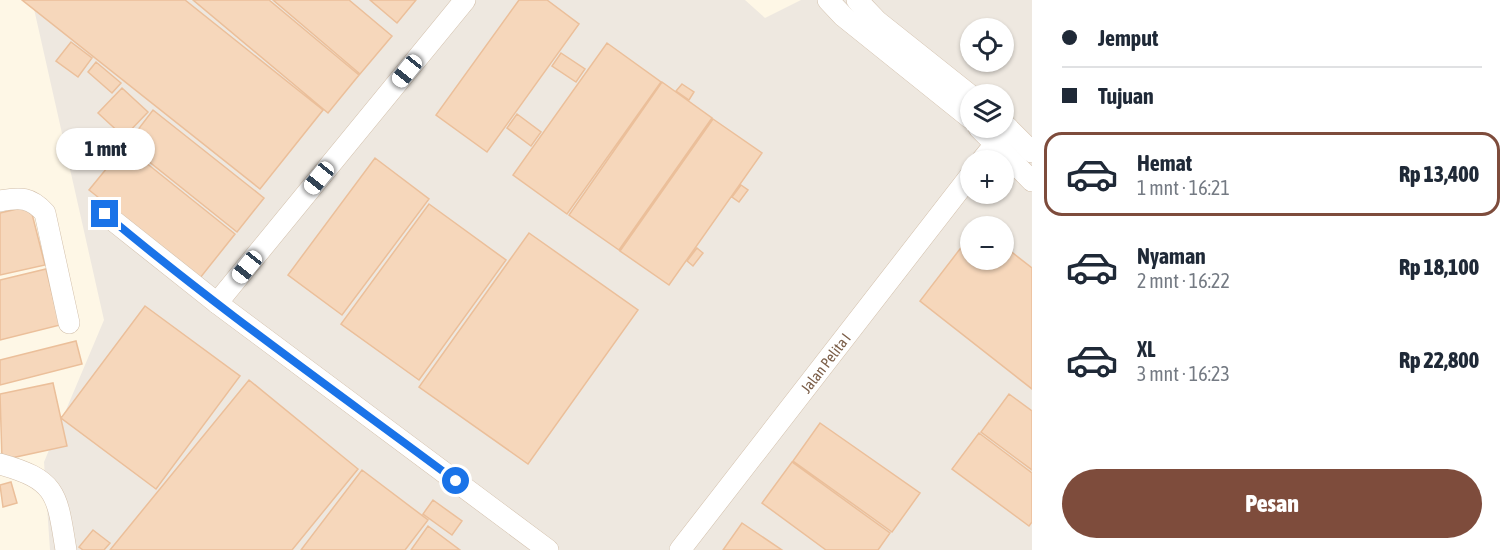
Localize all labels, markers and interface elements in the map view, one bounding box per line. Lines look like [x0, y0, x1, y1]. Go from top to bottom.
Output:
map controls [960, 18, 1014, 270]
button: locate [960, 18, 1014, 72]
text: Jemput [1098, 25, 1158, 51]
car [389, 51, 425, 91]
text: Tujuan [1098, 83, 1154, 109]
button: layers [960, 84, 1014, 138]
callout: 1 mnt [56, 127, 154, 169]
text: 1 mnt [85, 137, 127, 160]
icon: car [1065, 147, 1119, 201]
button: + [960, 150, 1014, 204]
text: Hemat [1137, 150, 1192, 176]
car [301, 158, 337, 198]
text: Rp 13,400 [1399, 161, 1479, 187]
text: 1 mnt · 16:21 [1137, 176, 1230, 199]
route end [91, 200, 118, 227]
button: − [960, 216, 1014, 270]
icon: car [1065, 240, 1119, 294]
text: Nyaman [1137, 243, 1206, 269]
car [229, 247, 265, 287]
text: Rp 18,100 [1399, 254, 1479, 280]
text: 2 mnt · 16:22 [1137, 269, 1230, 292]
street label: Jalan Pelita I [797, 330, 854, 396]
icon: car [1065, 333, 1119, 387]
text: XL [1137, 336, 1155, 362]
text: Rp 22,800 [1399, 347, 1479, 373]
text: 3 mnt · 16:23 [1137, 362, 1230, 385]
route start [442, 467, 469, 494]
button: Pesan [1062, 469, 1482, 538]

